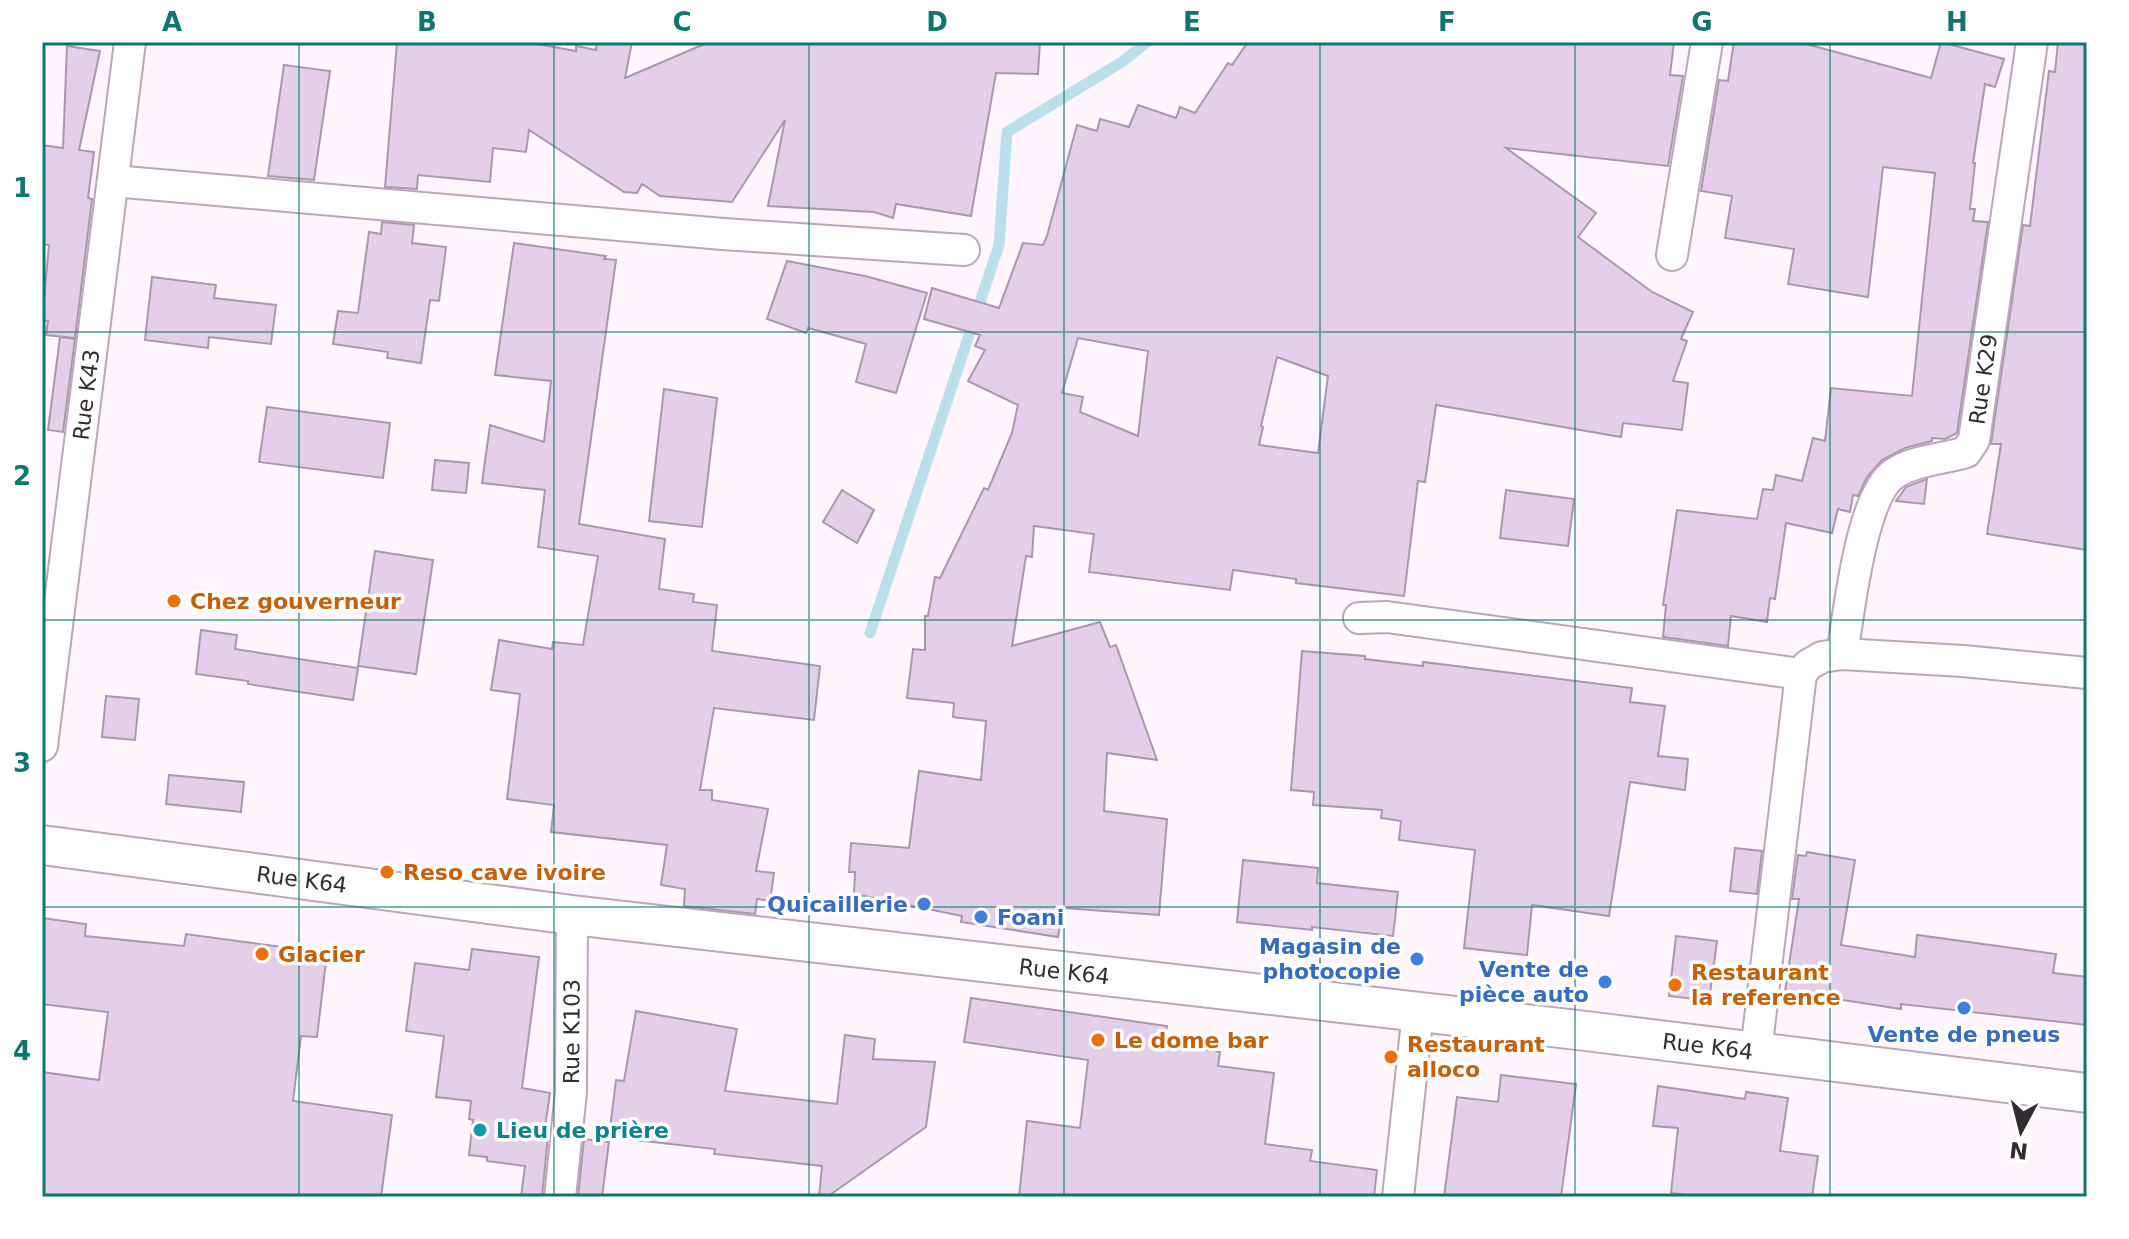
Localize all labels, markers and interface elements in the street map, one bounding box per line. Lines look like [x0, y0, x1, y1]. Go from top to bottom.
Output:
text: A [162, 7, 182, 37]
text: B [417, 7, 437, 37]
text: C [672, 7, 692, 37]
text: D [926, 7, 948, 37]
text: E [1183, 7, 1201, 37]
text: F [1438, 7, 1456, 37]
text: G [1691, 7, 1713, 37]
text: H [1946, 7, 1968, 37]
text: 1 [13, 173, 31, 203]
street label: Rue K29 [1964, 332, 2002, 426]
street label: Rue K43 [68, 348, 104, 442]
text: 2 [13, 461, 31, 491]
place label: Chez gouverneur [190, 589, 401, 614]
marker: Chez gouverneur [165, 592, 183, 610]
text: 3 [13, 748, 31, 778]
place label: Reso cave ivoire [403, 860, 606, 885]
street label: Rue K64 [255, 861, 349, 898]
marker: Reso cave ivoire [378, 863, 396, 881]
place label: Quicaillerie [767, 892, 908, 917]
marker: Quicaillerie [915, 895, 933, 913]
place label: Foani [997, 905, 1064, 930]
marker: Foani [972, 908, 990, 926]
place label: Magasin de photocopie [1259, 934, 1401, 984]
place label: Glacier [278, 942, 365, 967]
marker: Glacier [253, 945, 271, 963]
marker: Magasin de photocopie [1408, 950, 1426, 968]
street label: Rue K64 [1017, 954, 1111, 989]
place label: Vente de pièce auto [1459, 957, 1589, 1007]
place label: Restaurant la reference [1691, 960, 1841, 1010]
marker: Vente de pièce auto [1596, 973, 1614, 991]
marker: Restaurant la reference [1666, 976, 1684, 994]
street label: Rue K103 [559, 979, 584, 1084]
marker: Vente de pneus [1955, 999, 1973, 1017]
place label: Vente de pneus [1868, 1022, 2060, 1047]
place label: Le dome bar [1114, 1028, 1269, 1053]
street label: Rue K64 [1661, 1028, 1755, 1064]
marker: Le dome bar [1089, 1031, 1107, 1049]
place label: Restaurant alloco [1407, 1032, 1545, 1082]
text: 4 [13, 1036, 31, 1066]
marker: Restaurant alloco [1382, 1048, 1400, 1066]
north arrow [1981, 1091, 2061, 1171]
place label: Lieu de prière [496, 1118, 669, 1143]
marker: Lieu de prière [471, 1121, 489, 1139]
text: N [2008, 1137, 2029, 1164]

